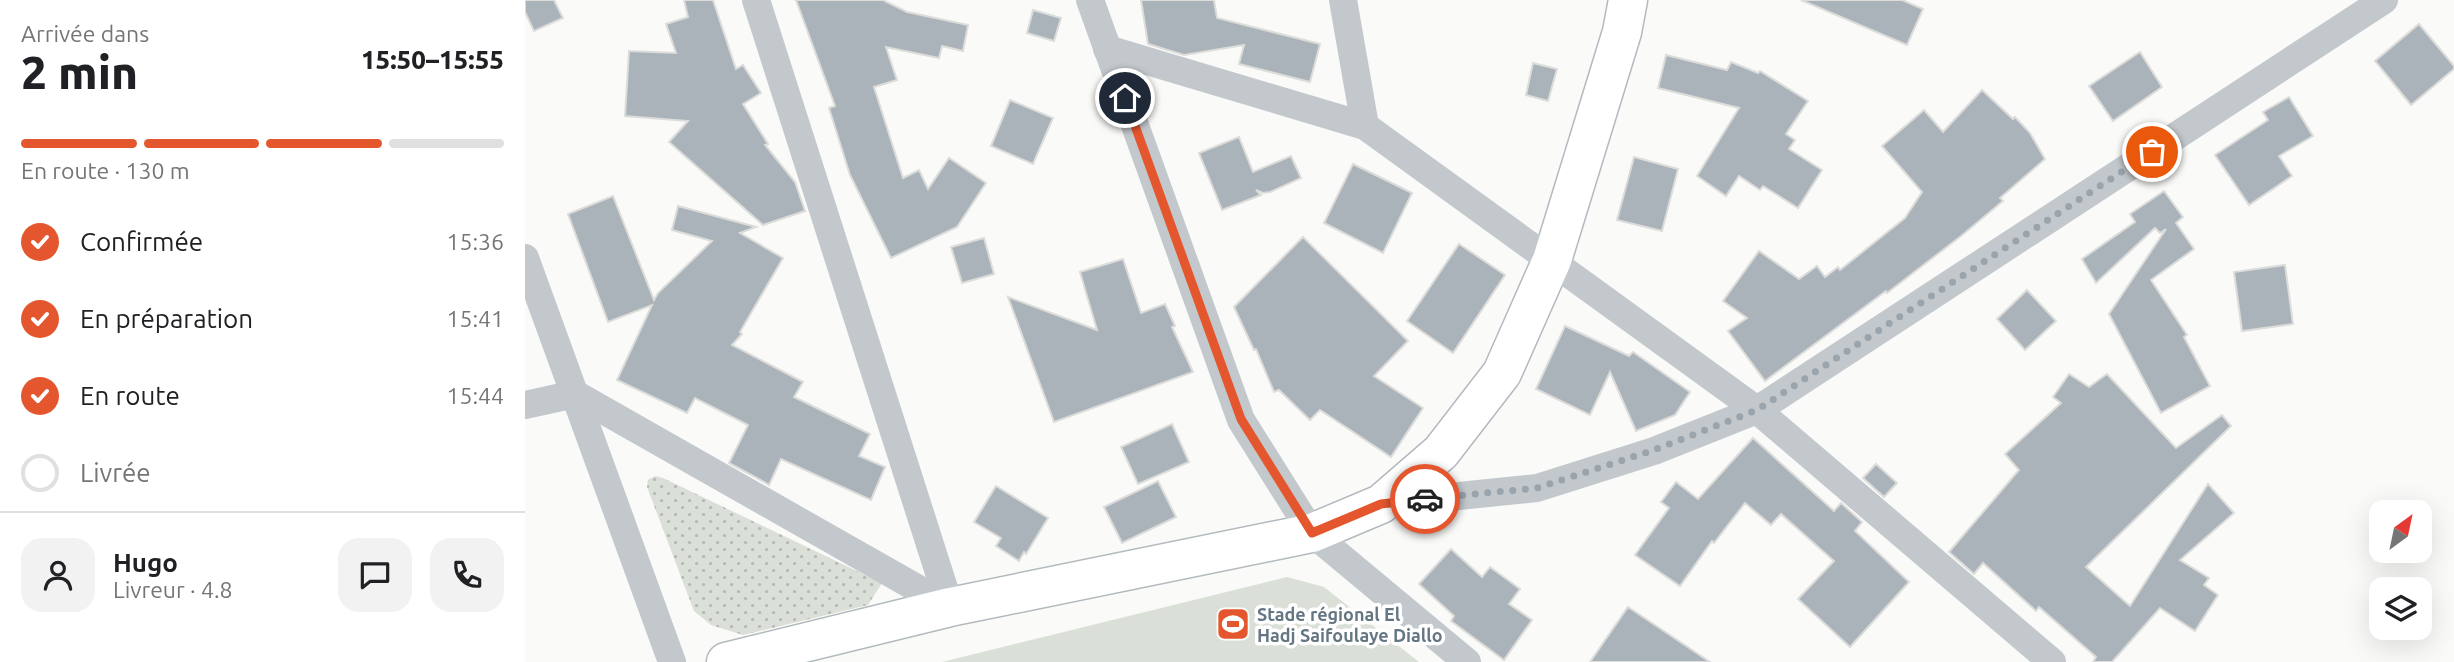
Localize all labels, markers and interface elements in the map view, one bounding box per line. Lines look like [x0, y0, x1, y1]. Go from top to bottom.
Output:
text: Arrivée dans [21, 21, 149, 46]
text: 15:50–15:55 [361, 45, 504, 74]
text: 2 min [21, 46, 138, 98]
pin [1095, 68, 1155, 128]
icon: home [1106, 79, 1144, 117]
pin [2122, 122, 2182, 182]
icon: bag [2133, 133, 2171, 171]
text: En route · 130 m [21, 158, 190, 183]
icon: check [21, 223, 59, 261]
text: Confirmée [80, 227, 203, 256]
text: 15:36 [446, 229, 504, 254]
icon: check [21, 300, 59, 338]
text: En préparation [80, 304, 253, 333]
text: 15:41 [446, 306, 504, 331]
icon: check [21, 377, 59, 415]
text: En route [80, 381, 180, 410]
text: 15:44 [446, 383, 504, 408]
text: Livrée [80, 458, 151, 487]
courier [1390, 464, 1460, 534]
icon: car [1406, 480, 1444, 518]
north arrow [2369, 500, 2433, 564]
map controls [2369, 500, 2432, 640]
button: person [21, 538, 95, 612]
button: chat [338, 538, 412, 612]
button: phone [430, 538, 504, 612]
text: Hugo [113, 548, 178, 577]
text: Livreur · 4.8 [113, 577, 233, 602]
button: layers [2369, 577, 2432, 640]
place label: Stade régional El Hadj Saifoulaye Diallo [1257, 604, 1443, 645]
sports icon: Stade régional El Hadj Saifoulaye Diallo [1214, 605, 1252, 643]

